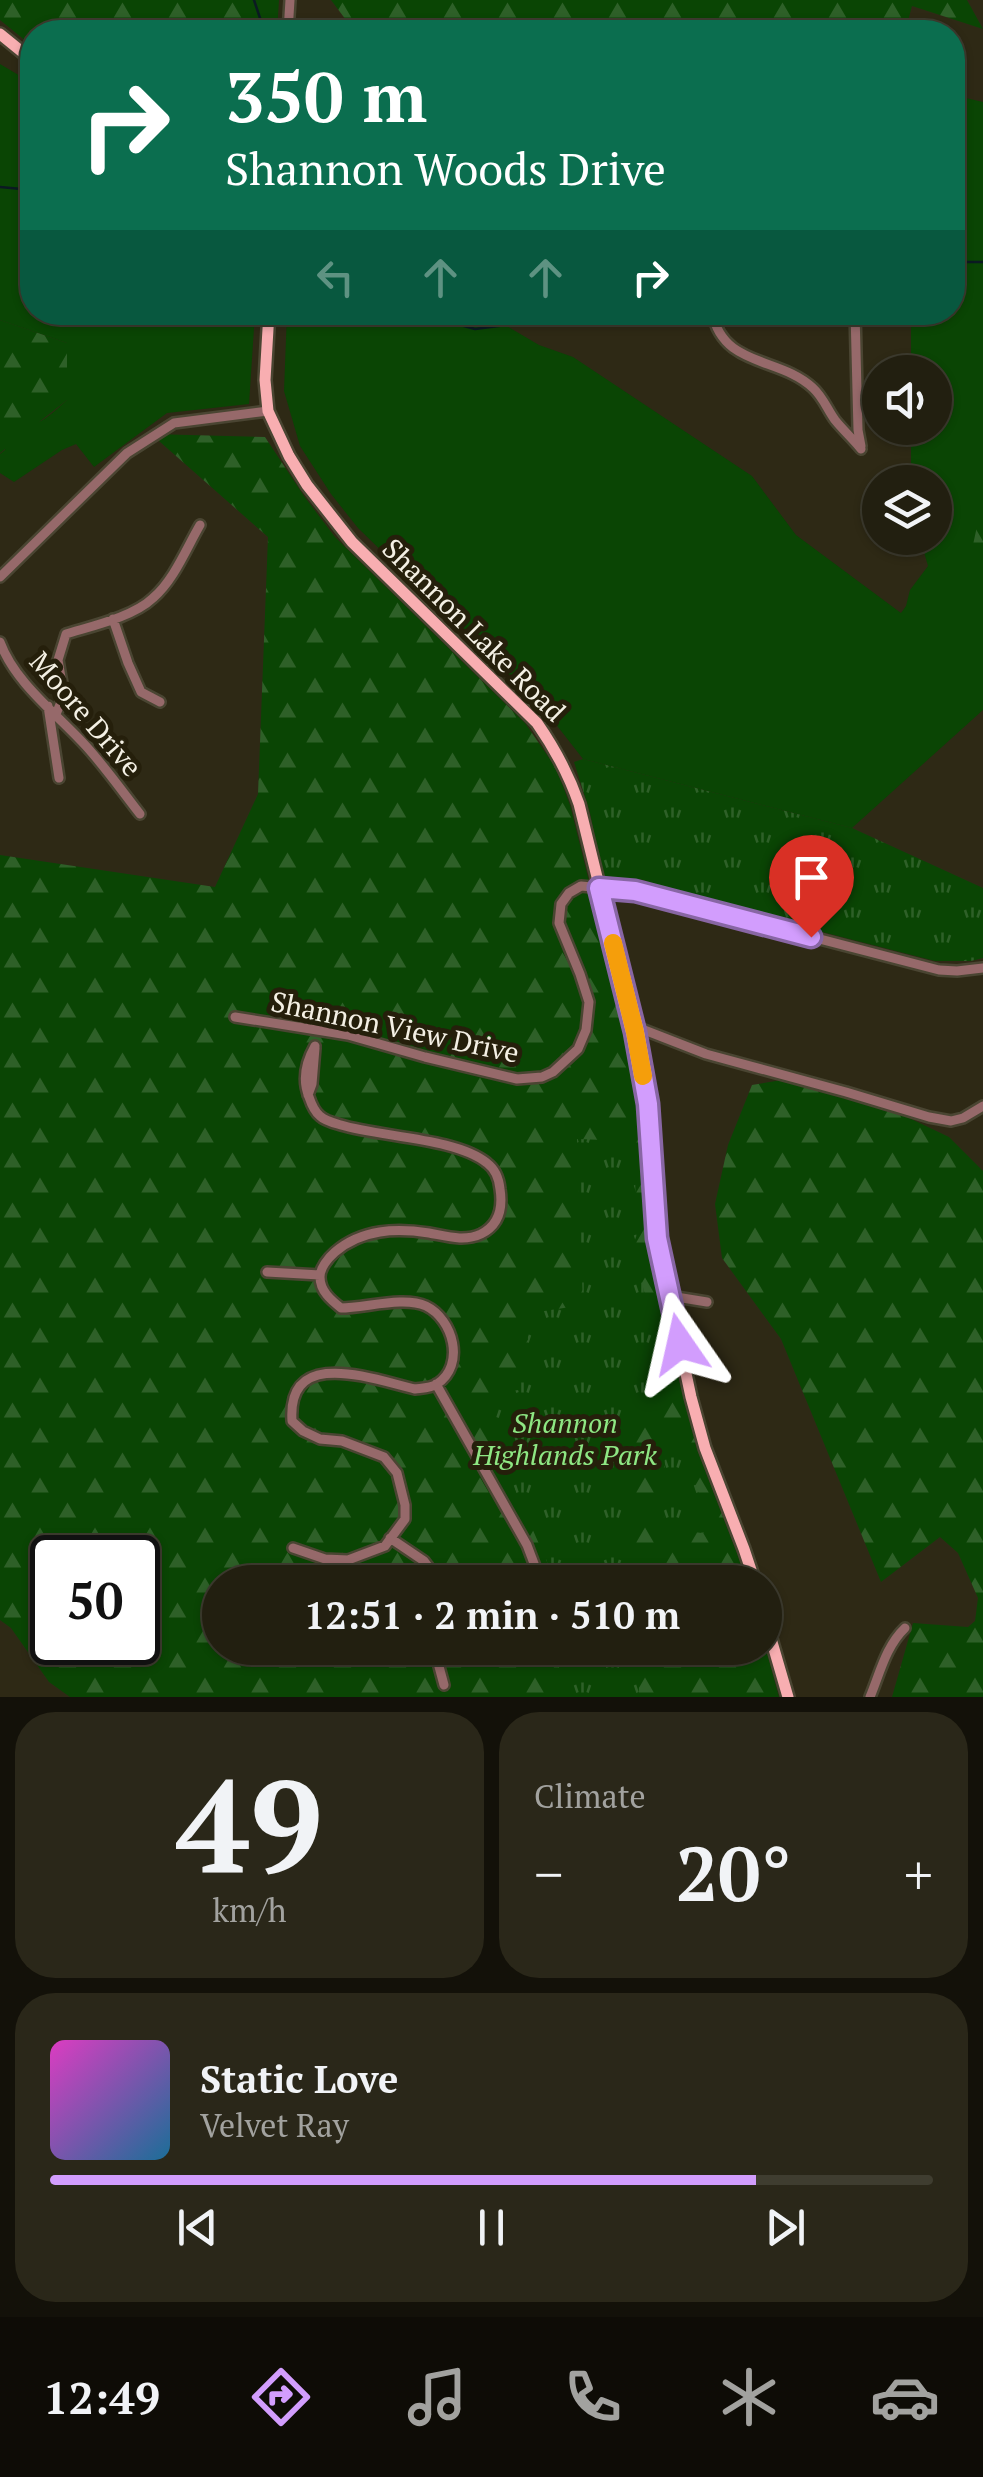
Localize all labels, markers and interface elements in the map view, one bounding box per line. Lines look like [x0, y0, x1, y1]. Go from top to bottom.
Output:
text: 350 m [225, 49, 427, 142]
icon: right [60, 60, 190, 190]
text: Shannon Woods Drive [225, 138, 666, 198]
icon: left [308, 250, 363, 305]
icon: ahead [413, 250, 468, 305]
icon: ahead [518, 250, 573, 305]
icon: right [623, 250, 678, 305]
map controls [862, 355, 952, 555]
button: sound [862, 355, 952, 445]
button: layers [862, 465, 952, 555]
street label: Shannon Lake Road [375, 530, 574, 729]
street label: Moore Drive [22, 644, 151, 784]
pin [769, 835, 854, 938]
icon: arrive [784, 850, 839, 905]
street label: Shannon View Drive [268, 982, 522, 1071]
position arrow [628, 1292, 732, 1396]
park label: Shannon Highlands Park [472, 1404, 657, 1473]
speed limit sign: 50 [30, 1535, 160, 1665]
text: 12:51 · 2 min · 510 m [304, 1590, 680, 1640]
text: 49 [176, 1738, 323, 1910]
text: Climate [534, 1775, 646, 1817]
text: 20° [676, 1823, 791, 1922]
text: − [534, 1837, 563, 1910]
text: + [904, 1837, 933, 1910]
text: km/h [213, 1889, 286, 1931]
text: Static Love [200, 2054, 398, 2104]
text: Velvet Ray [200, 2104, 349, 2146]
icon: previous [170, 2200, 225, 2255]
icon: pause [464, 2200, 519, 2255]
icon: next [758, 2200, 813, 2255]
icon: directions [246, 2362, 316, 2432]
icon: music [402, 2362, 472, 2432]
icon: phone [558, 2362, 628, 2432]
icon: climate [714, 2362, 784, 2432]
icon: car [870, 2362, 940, 2432]
text: 12:49 [43, 2367, 160, 2427]

